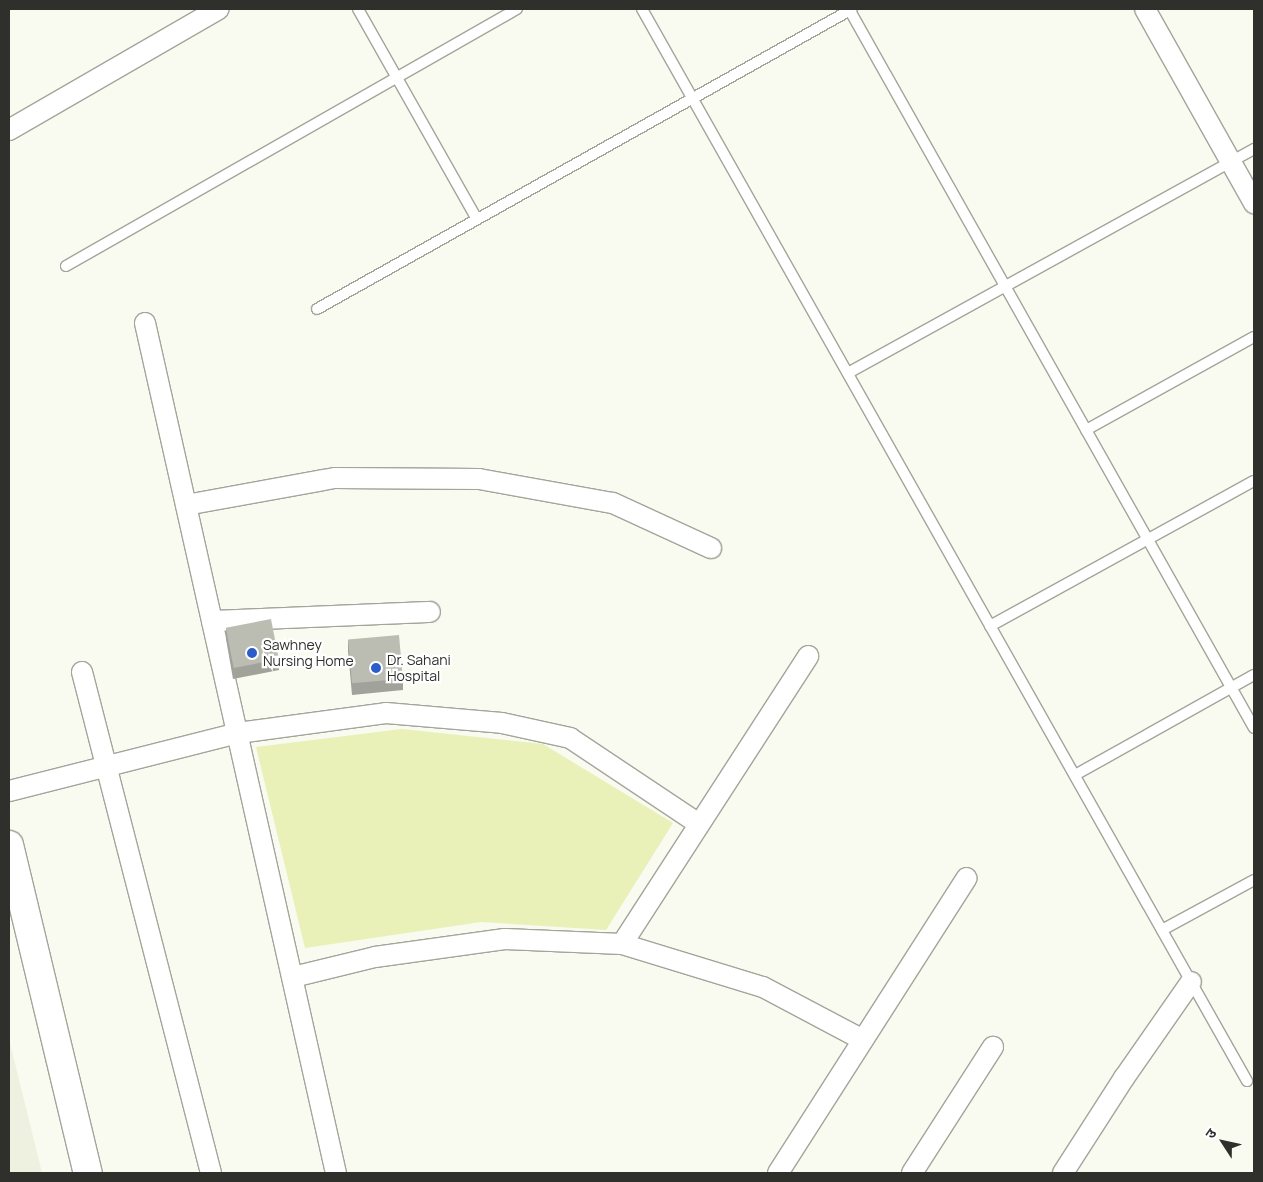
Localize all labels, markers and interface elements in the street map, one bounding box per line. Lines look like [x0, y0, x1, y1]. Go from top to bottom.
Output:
place label: Sawhney Nursing Home [263, 637, 354, 670]
marker: Sawhney Nursing Home [245, 646, 259, 660]
place label: Dr. Sahani Hospital [387, 652, 451, 684]
marker: Dr. Sahani Hospital [369, 661, 383, 675]
north arrow [1198, 1117, 1248, 1167]
text: उ [1200, 1124, 1220, 1142]

